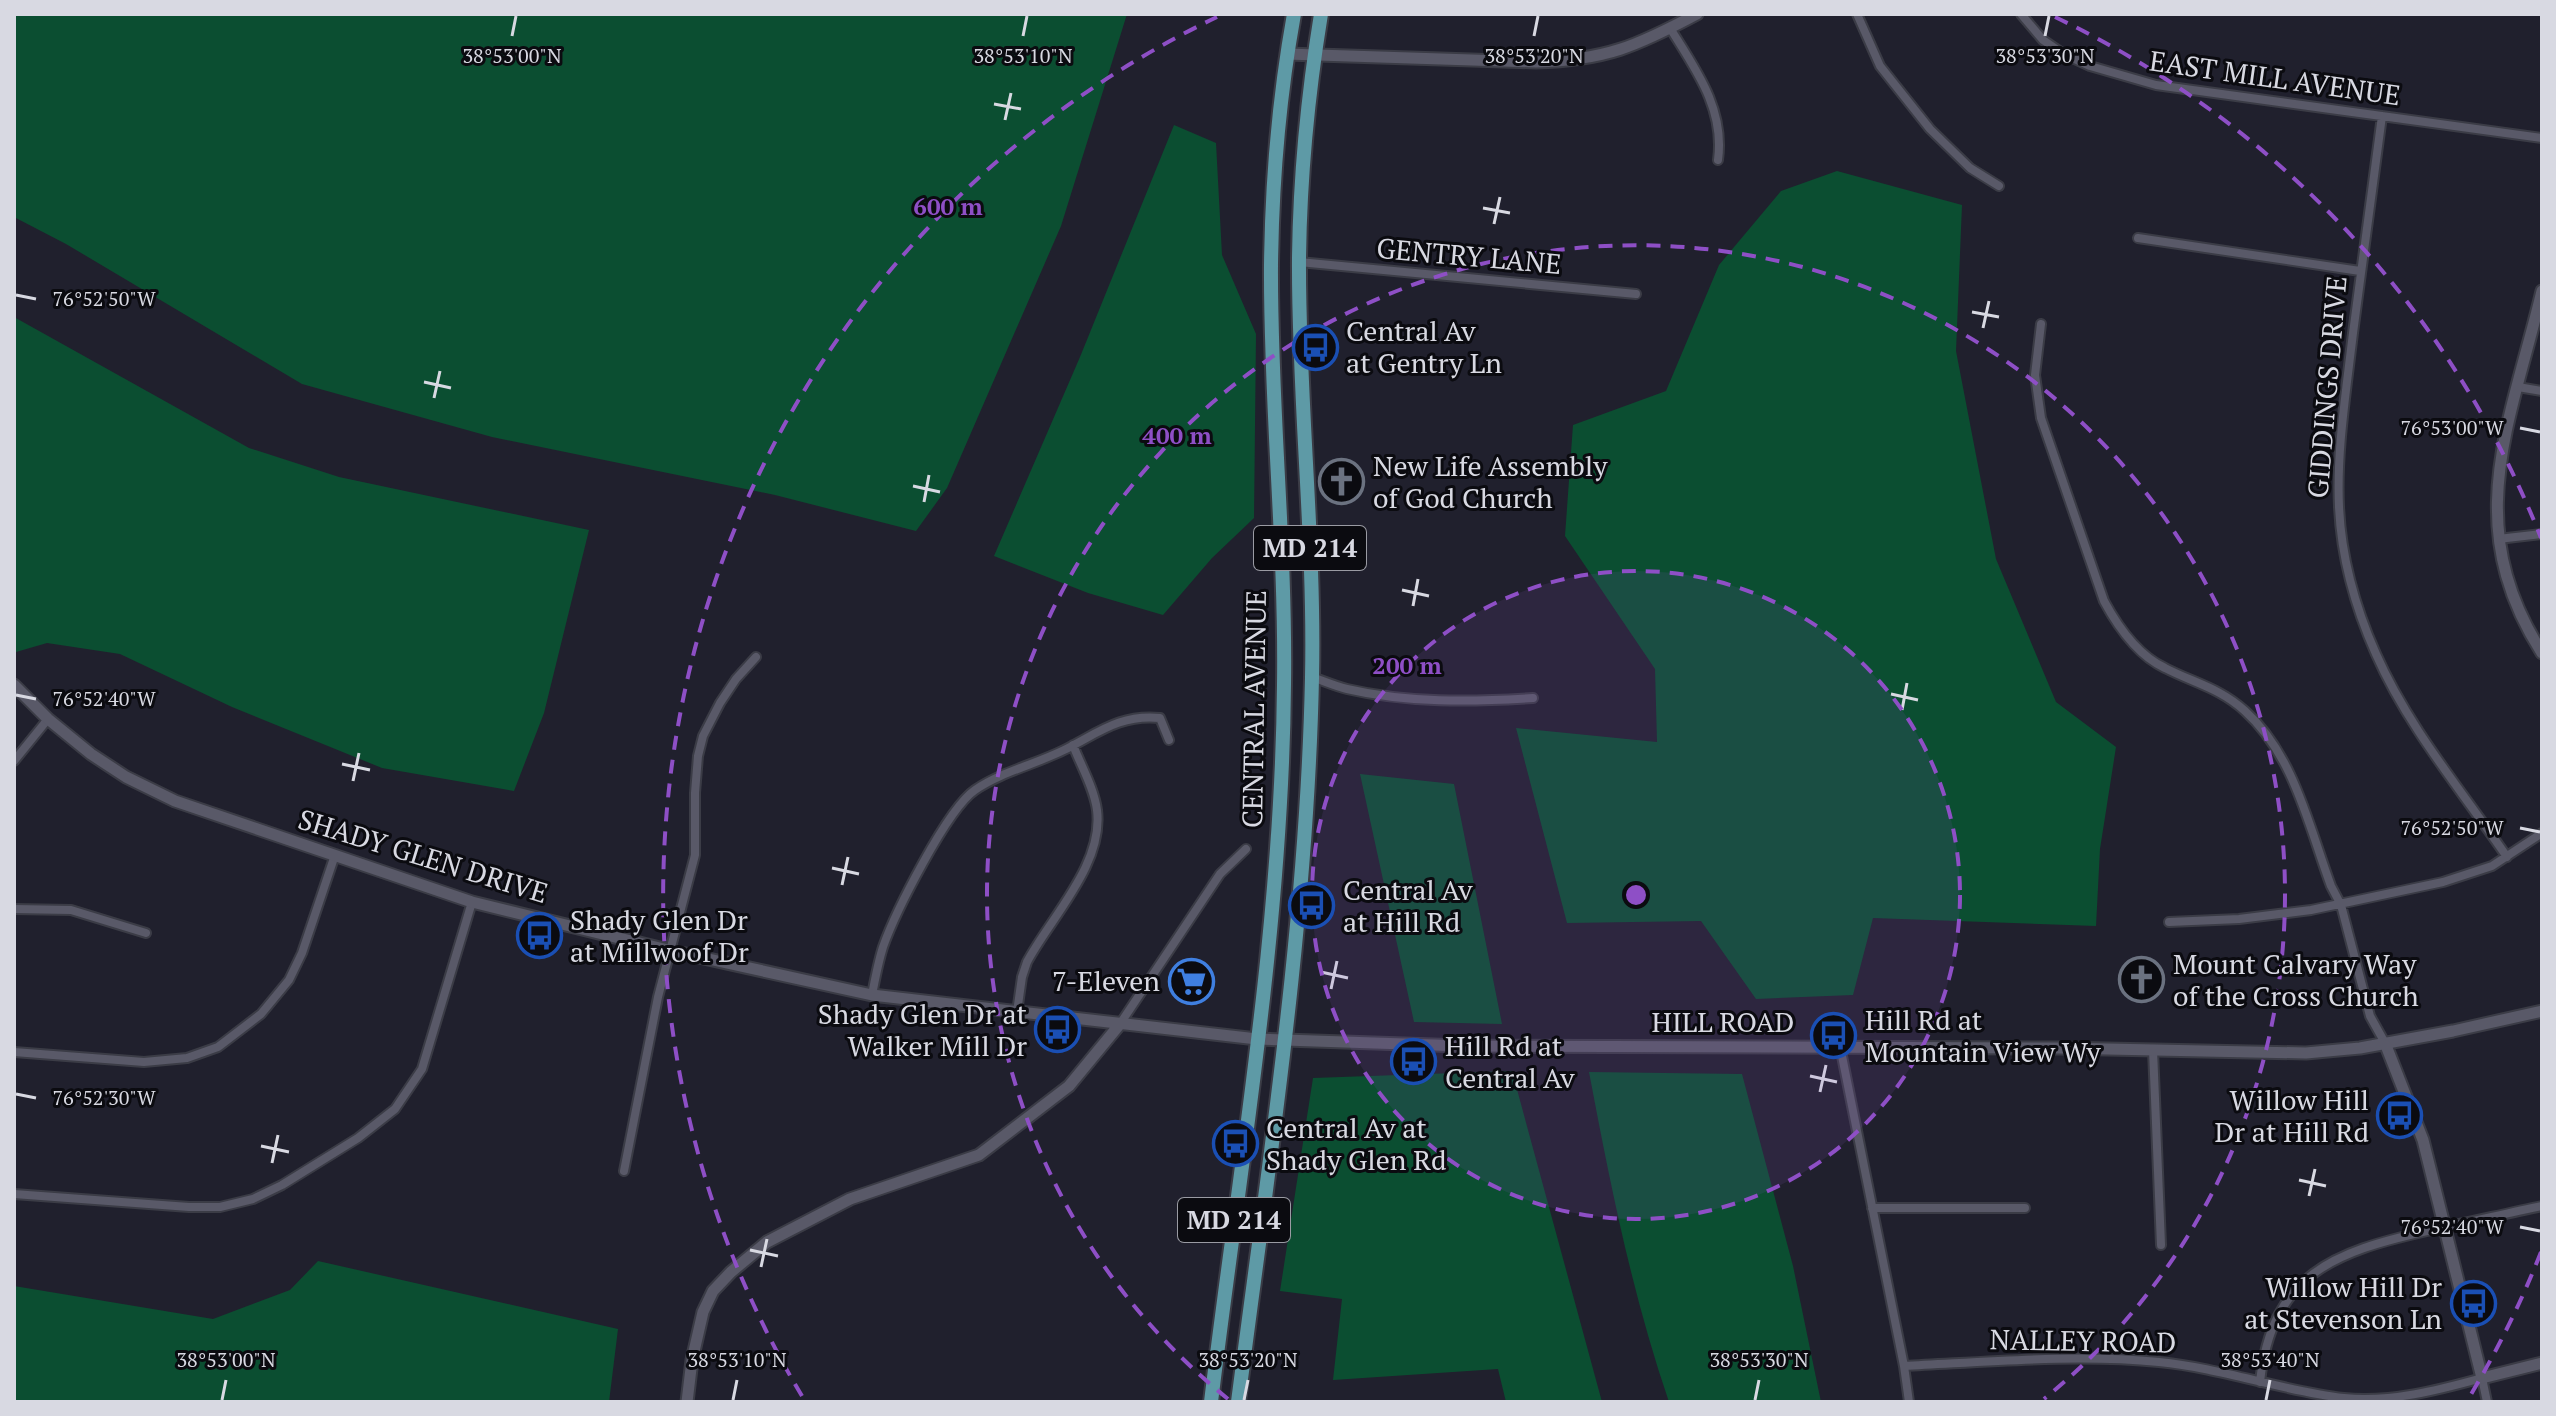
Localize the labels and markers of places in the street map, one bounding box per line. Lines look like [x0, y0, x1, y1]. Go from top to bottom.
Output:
place label: Central Av at Gentry Ln [1346, 312, 1502, 381]
bus stop icon: Central Av at Gentry Ln [1291, 323, 1339, 371]
place label: New Life Assembly of God Church [1373, 447, 1608, 516]
church icon: New Life Assembly of God Church [1318, 458, 1366, 506]
place label: Central Av at Hill Rd [1343, 871, 1473, 940]
centre of rings [1622, 881, 1650, 909]
bus stop icon: Central Av at Hill Rd [1288, 882, 1336, 930]
place label: Shady Glen Dr at Millwoof Dr [570, 901, 749, 970]
bus stop icon: Shady Glen Dr at Millwoof Dr [515, 912, 563, 960]
place label: Mount Calvary Way of the Cross Church [2173, 945, 2419, 1014]
church icon: Mount Calvary Way of the Cross Church [2118, 956, 2166, 1004]
supermarket icon: 7-Eleven [1167, 957, 1215, 1005]
place label: 7-Eleven [1052, 962, 1160, 999]
place label: Shady Glen Dr at Walker Mill Dr [818, 995, 1028, 1064]
place label: Hill Rd at Mountain View Wy [1865, 1001, 2102, 1070]
bus stop icon: Shady Glen Dr at Walker Mill Dr [1034, 1006, 1082, 1054]
bus stop icon: Hill Rd at Mountain View Wy [1810, 1012, 1858, 1060]
place label: Hill Rd at Central Av [1445, 1027, 1575, 1096]
bus stop icon: Hill Rd at Central Av [1390, 1038, 1438, 1086]
place label: Willow Hill Dr at Hill Rd [2214, 1081, 2369, 1150]
bus stop icon: Willow Hill Dr at Hill Rd [2376, 1092, 2424, 1140]
place label: Central Av at Shady Glen Rd [1266, 1109, 1447, 1178]
bus stop icon: Central Av at Shady Glen Rd [1211, 1120, 1259, 1168]
place label: Willow Hill Dr at Stevenson Ln [2244, 1268, 2442, 1337]
bus stop icon: Willow Hill Dr at Stevenson Ln [2449, 1279, 2497, 1327]

